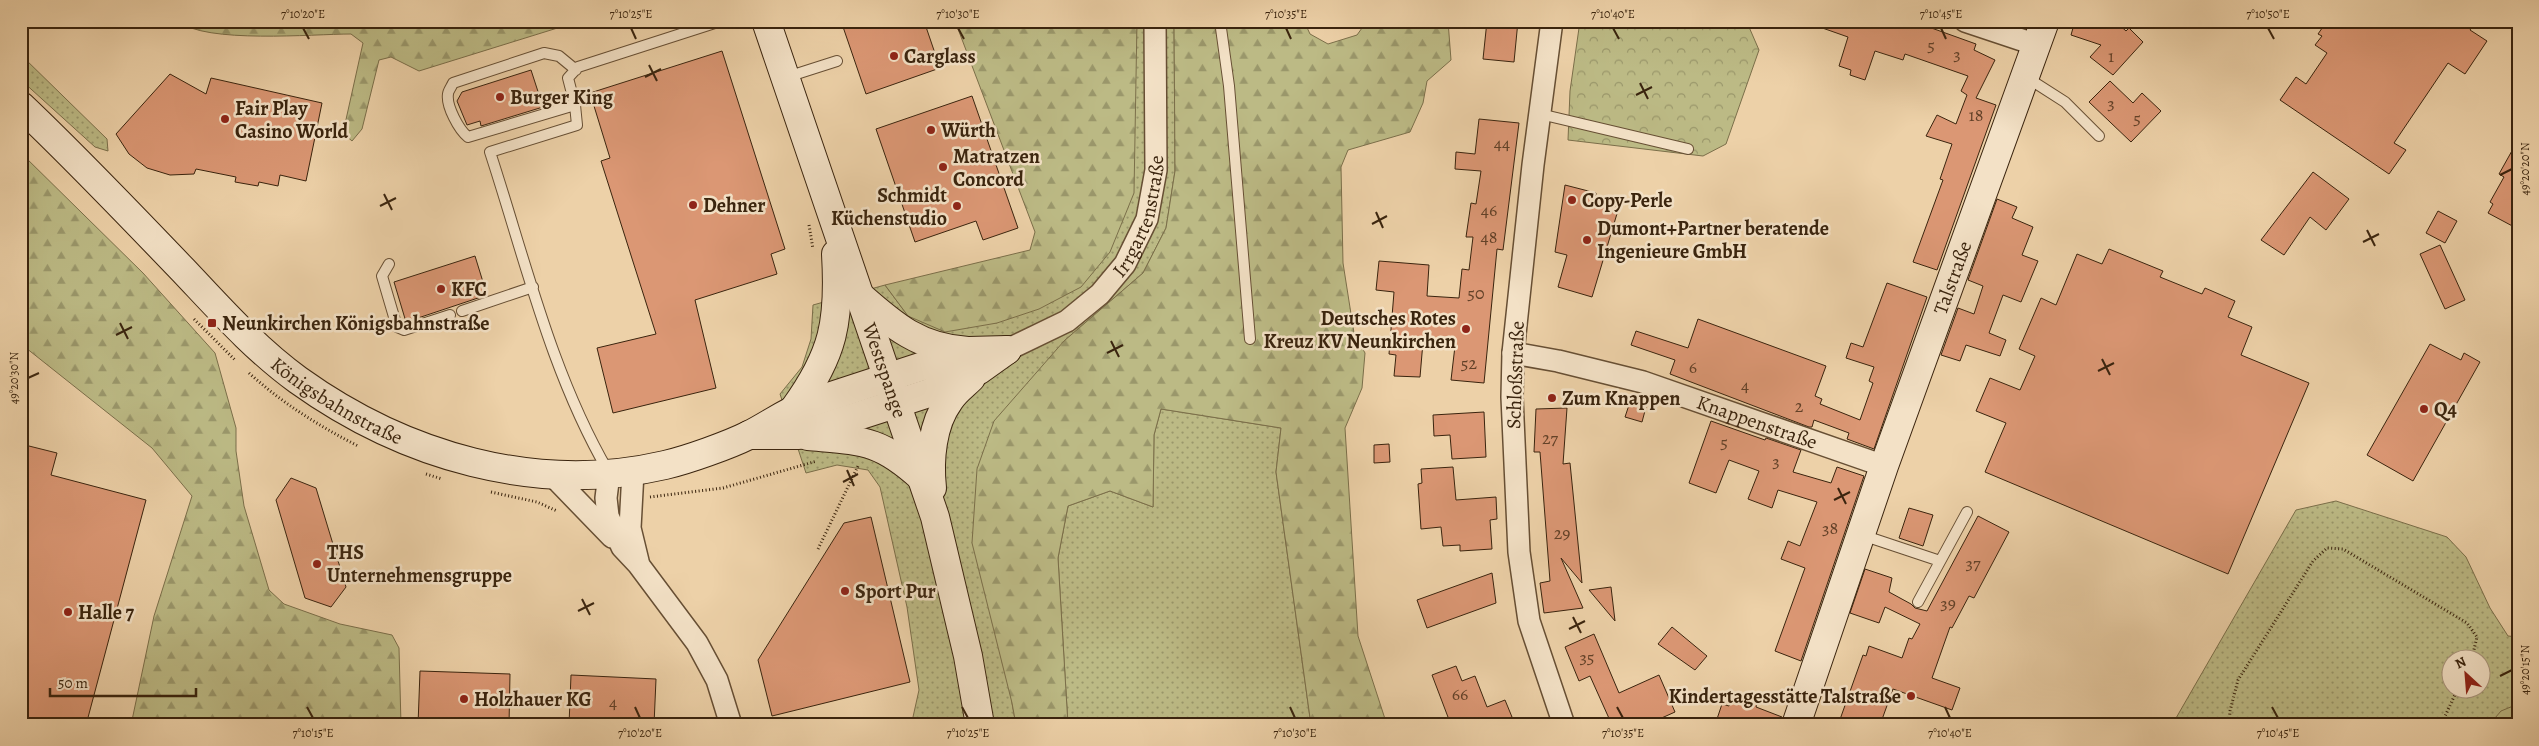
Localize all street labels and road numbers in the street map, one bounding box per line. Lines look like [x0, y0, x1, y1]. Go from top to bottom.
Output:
street label: Irrgartenstraße [1106, 155, 1171, 283]
street label: Talstraße [1927, 237, 1978, 318]
street label: Westspange [856, 318, 913, 422]
street label: Schloßstraße [1500, 320, 1531, 430]
street label: Königsbahnstraße [265, 351, 407, 451]
street label: Knappenstraße [1693, 389, 1821, 456]

